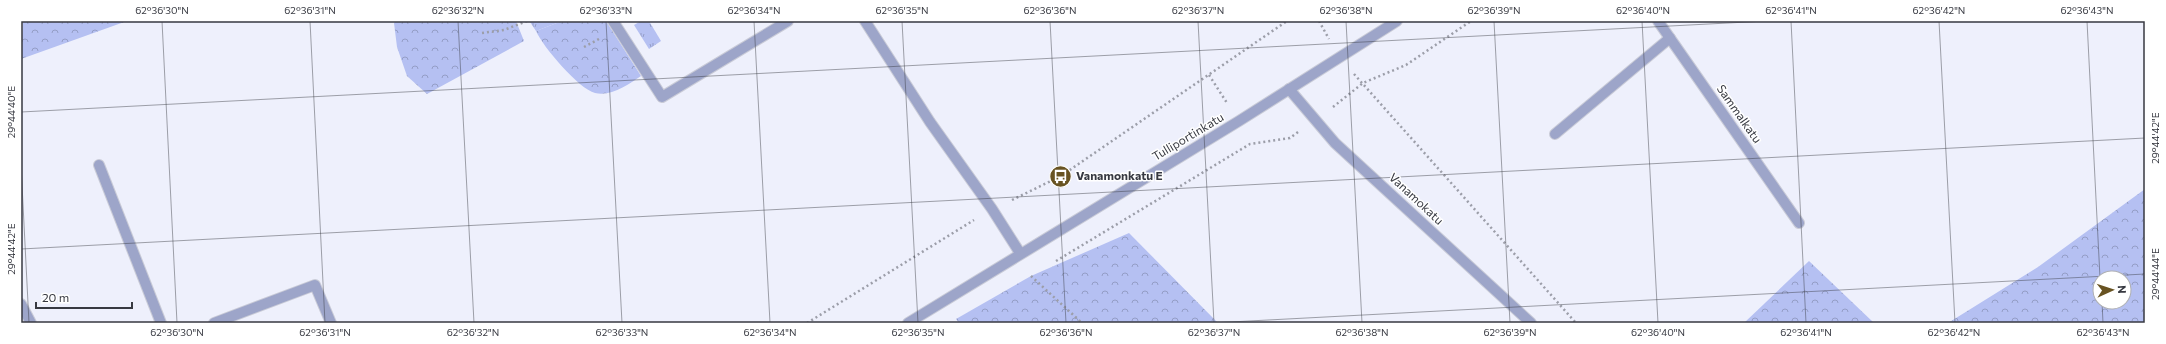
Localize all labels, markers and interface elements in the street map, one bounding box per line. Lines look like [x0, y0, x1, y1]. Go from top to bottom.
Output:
text: 62°36'30"N [135, 4, 189, 16]
text: 62°36'31"N [284, 4, 336, 16]
text: 62°36'32"N [432, 4, 484, 16]
text: 62°36'33"N [580, 4, 632, 16]
text: 62°36'34"N [727, 4, 781, 16]
text: 62°36'35"N [876, 4, 928, 16]
text: 62°36'36"N [1023, 4, 1077, 16]
text: 62°36'37"N [1172, 4, 1224, 16]
text: 62°36'38"N [1319, 4, 1373, 16]
text: 62°36'39"N [1467, 4, 1521, 16]
text: 62°36'40"N [1616, 4, 1670, 16]
text: 62°36'41"N [1765, 4, 1817, 16]
text: 62°36'42"N [1913, 4, 1965, 16]
text: 62°36'43"N [2060, 4, 2114, 16]
street label: Sammalkatu [1715, 82, 1765, 145]
text: 29°44'40"E [5, 86, 17, 138]
street label: Tulliportinkatu [1149, 109, 1226, 163]
text: 29°44'42"E [2149, 112, 2161, 164]
bus stop icon: Vanamonkatu E [1048, 163, 1074, 189]
place label: Vanamonkatu E [1076, 168, 1163, 182]
street label: Vanamokatu [1387, 170, 1447, 227]
text: 29°44'42"E [5, 223, 17, 275]
text: 29°44'44"E [2149, 248, 2161, 300]
north arrow [2092, 270, 2132, 310]
scale bar [36, 284, 132, 310]
text: N [2116, 285, 2129, 294]
text: 20 m [42, 290, 69, 304]
text: 62°36'30"N [150, 326, 204, 338]
text: 62°36'31"N [299, 326, 351, 338]
text: 62°36'32"N [447, 326, 499, 338]
text: 62°36'33"N [596, 326, 648, 338]
text: 62°36'34"N [743, 326, 797, 338]
text: 62°36'35"N [892, 326, 944, 338]
text: 62°36'36"N [1039, 326, 1093, 338]
text: 62°36'37"N [1188, 326, 1240, 338]
text: 62°36'38"N [1335, 326, 1389, 338]
text: 62°36'39"N [1483, 326, 1537, 338]
text: 62°36'40"N [1631, 326, 1685, 338]
text: 62°36'41"N [1780, 326, 1832, 338]
text: 62°36'42"N [1928, 326, 1980, 338]
text: 62°36'43"N [2076, 326, 2130, 338]

